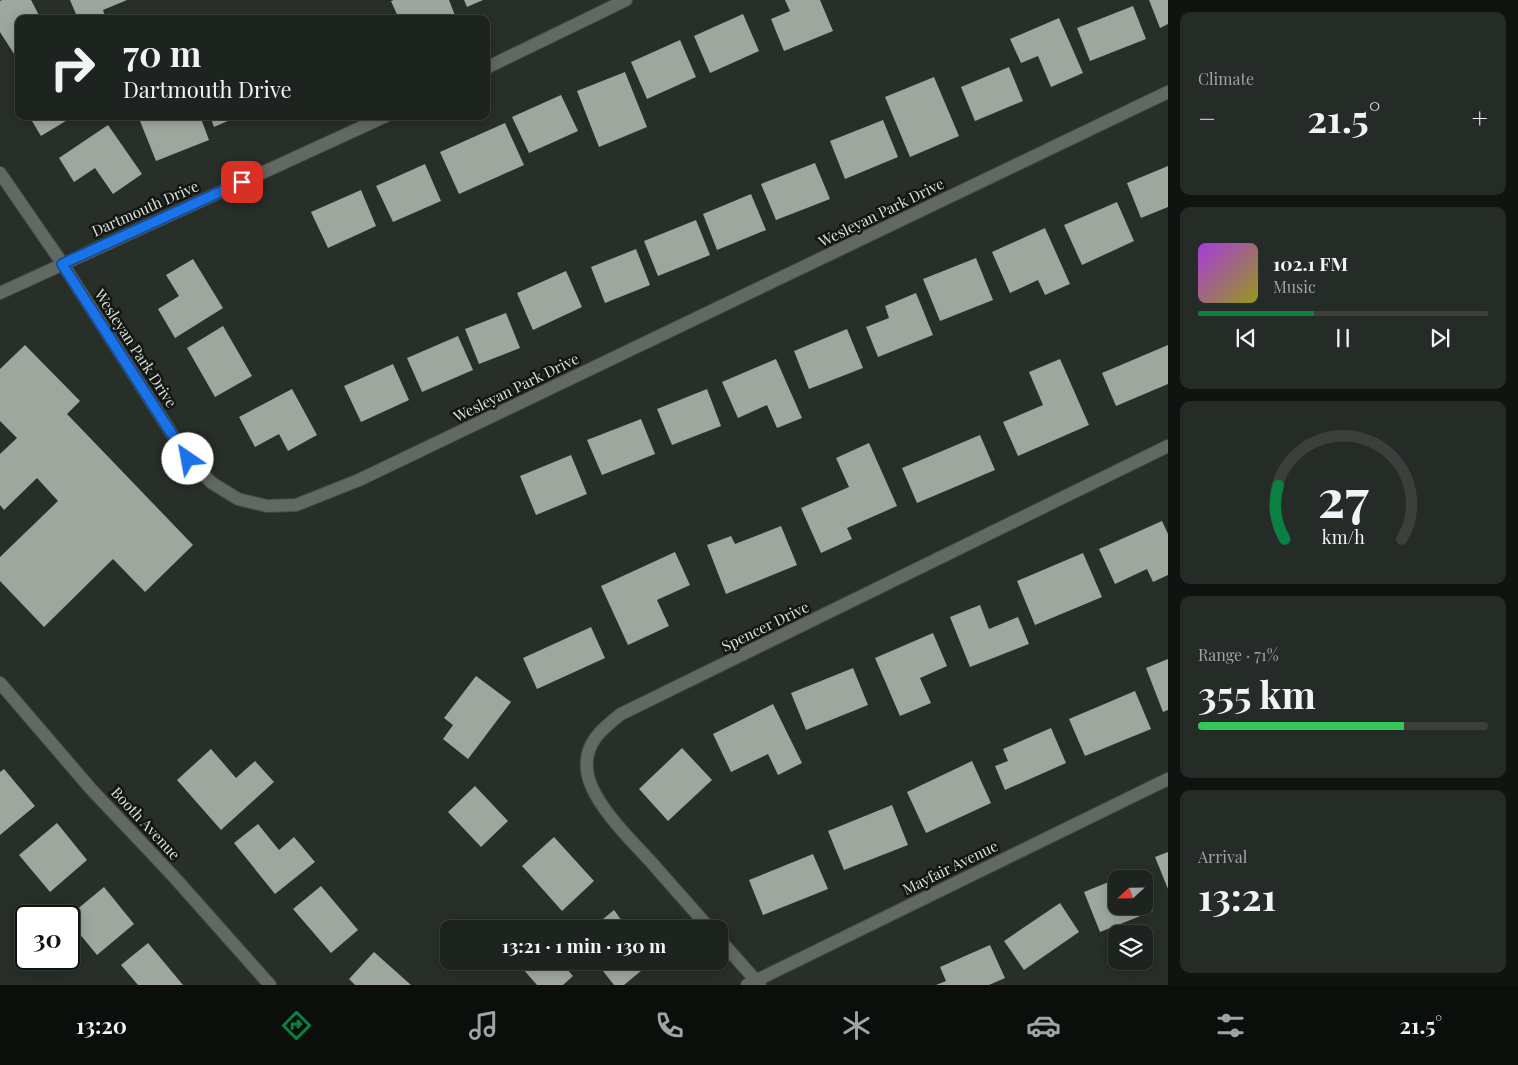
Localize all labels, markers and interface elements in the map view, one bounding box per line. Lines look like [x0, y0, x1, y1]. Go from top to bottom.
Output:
text: 70 m [123, 29, 201, 76]
icon: right [40, 35, 105, 100]
text: Climate [1198, 68, 1254, 89]
text: Dartmouth Drive [123, 74, 292, 104]
text: 21.5° [1307, 92, 1380, 143]
text: − [1198, 99, 1216, 136]
text: + [1472, 99, 1488, 136]
pin [221, 161, 263, 203]
icon: arrive [228, 168, 256, 196]
street label: Wesleyan Park Drive [814, 173, 947, 251]
street label: Dartmouth Drive [88, 175, 202, 241]
text: 102.1 FM [1273, 250, 1348, 276]
text: Music [1273, 276, 1316, 297]
street label: Wesleyan Park Drive [90, 284, 182, 411]
icon: previous [1232, 324, 1260, 352]
icon: pause [1329, 324, 1357, 352]
icon: next [1426, 324, 1454, 352]
street label: Wesleyan Park Drive [449, 348, 582, 426]
position arrow [161, 432, 213, 484]
text: 27 [1318, 462, 1369, 531]
text: km/h [1322, 525, 1365, 548]
street label: Spencer Drive [718, 596, 812, 656]
text: Range · 71% [1198, 644, 1279, 665]
text: 355 km [1198, 668, 1316, 719]
street label: Booth Avenue [107, 782, 185, 864]
street label: Mayfair Avenue [899, 835, 1001, 899]
text: Arrival [1198, 846, 1247, 867]
north arrow [1108, 870, 1152, 915]
map controls [1108, 870, 1153, 970]
text: 13:21 [1198, 870, 1276, 921]
speed limit sign: 30 [15, 905, 80, 970]
button: layers [1108, 925, 1153, 970]
text: 13:21 · 1 min · 130 m [502, 932, 666, 958]
icon: directions [279, 1008, 314, 1043]
icon: music [466, 1008, 501, 1043]
icon: phone [652, 1008, 687, 1043]
icon: climate [839, 1008, 874, 1043]
icon: car [1026, 1008, 1061, 1043]
icon: filters [1213, 1008, 1248, 1043]
text: 13:20 [76, 1010, 127, 1040]
text: 21.5° [1400, 1010, 1442, 1040]

